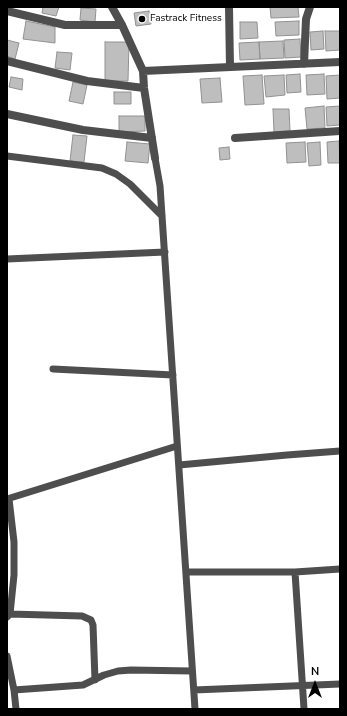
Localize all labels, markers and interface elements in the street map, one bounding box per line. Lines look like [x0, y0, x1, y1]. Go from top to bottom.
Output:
place label: Fastrack Fitness [150, 13, 222, 25]
marker: Fastrack Fitness [137, 14, 147, 24]
north arrow [295, 664, 335, 704]
text: N [311, 664, 319, 679]

